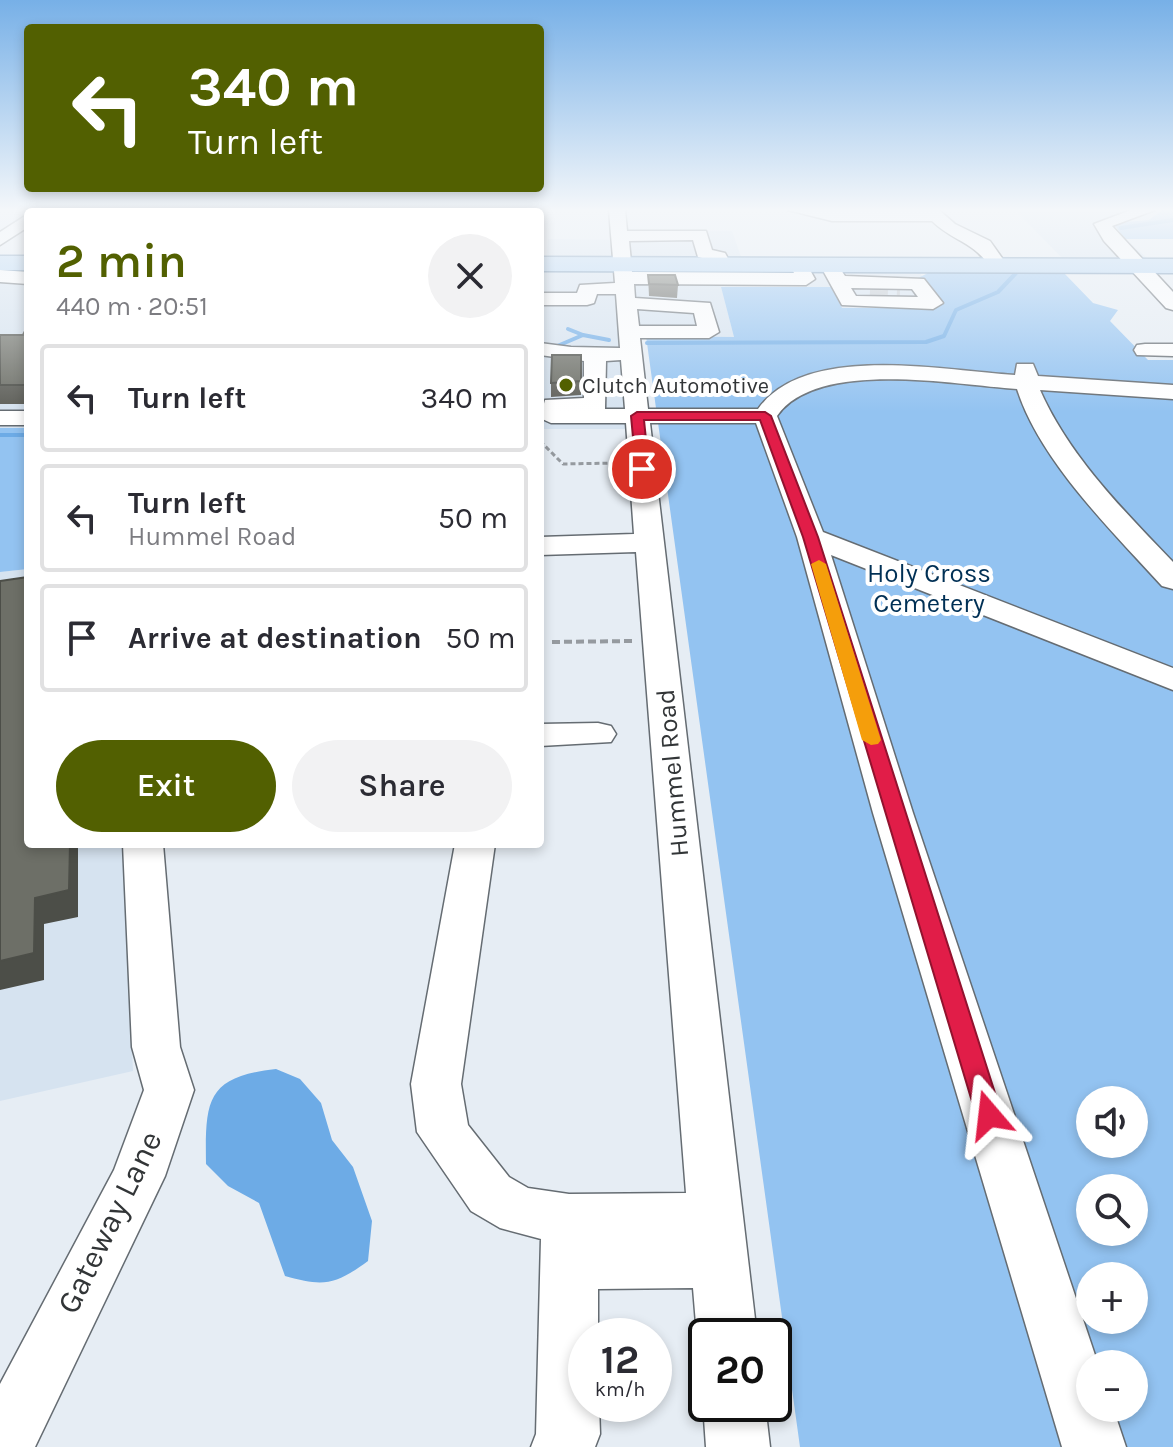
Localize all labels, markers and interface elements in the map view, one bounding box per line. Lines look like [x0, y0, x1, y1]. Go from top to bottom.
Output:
text: 340 m [188, 54, 359, 119]
icon: left [56, 56, 160, 160]
text: Turn left [188, 121, 323, 163]
text: 2 min [56, 233, 187, 289]
button: close [428, 234, 512, 318]
text: 440 m · 20:51 [56, 291, 208, 322]
place label: Clutch Automotive [582, 373, 769, 399]
icon: left [60, 376, 104, 420]
marker: Clutch Automotive [557, 376, 575, 394]
text: Turn left [128, 380, 246, 416]
text: 340 m [421, 380, 508, 416]
pin [608, 435, 676, 503]
icon: arrive [620, 447, 664, 491]
text: Turn left [128, 485, 246, 521]
icon: left [60, 496, 104, 540]
text: 50 m [438, 500, 508, 536]
text: Hummel Road [128, 521, 296, 552]
park label: Holy Cross Cemetery [867, 558, 991, 619]
icon: arrive [60, 616, 104, 660]
text: Arrive at destination [128, 620, 422, 656]
text: 50 m [446, 620, 516, 656]
street label: Hummel Road [650, 688, 695, 858]
button: Exit [56, 740, 276, 832]
button: Share [292, 740, 512, 832]
position arrow [947, 1073, 1031, 1157]
map controls [1076, 1086, 1148, 1422]
button: sound [1076, 1086, 1148, 1158]
street label: Gateway Lane [49, 1125, 170, 1319]
button: search [1076, 1174, 1148, 1246]
button: + [1076, 1262, 1148, 1334]
speed limit sign: 20 [688, 1318, 792, 1422]
text: 12 [601, 1336, 639, 1383]
button: − [1076, 1350, 1148, 1422]
text: km/h [595, 1378, 645, 1401]

